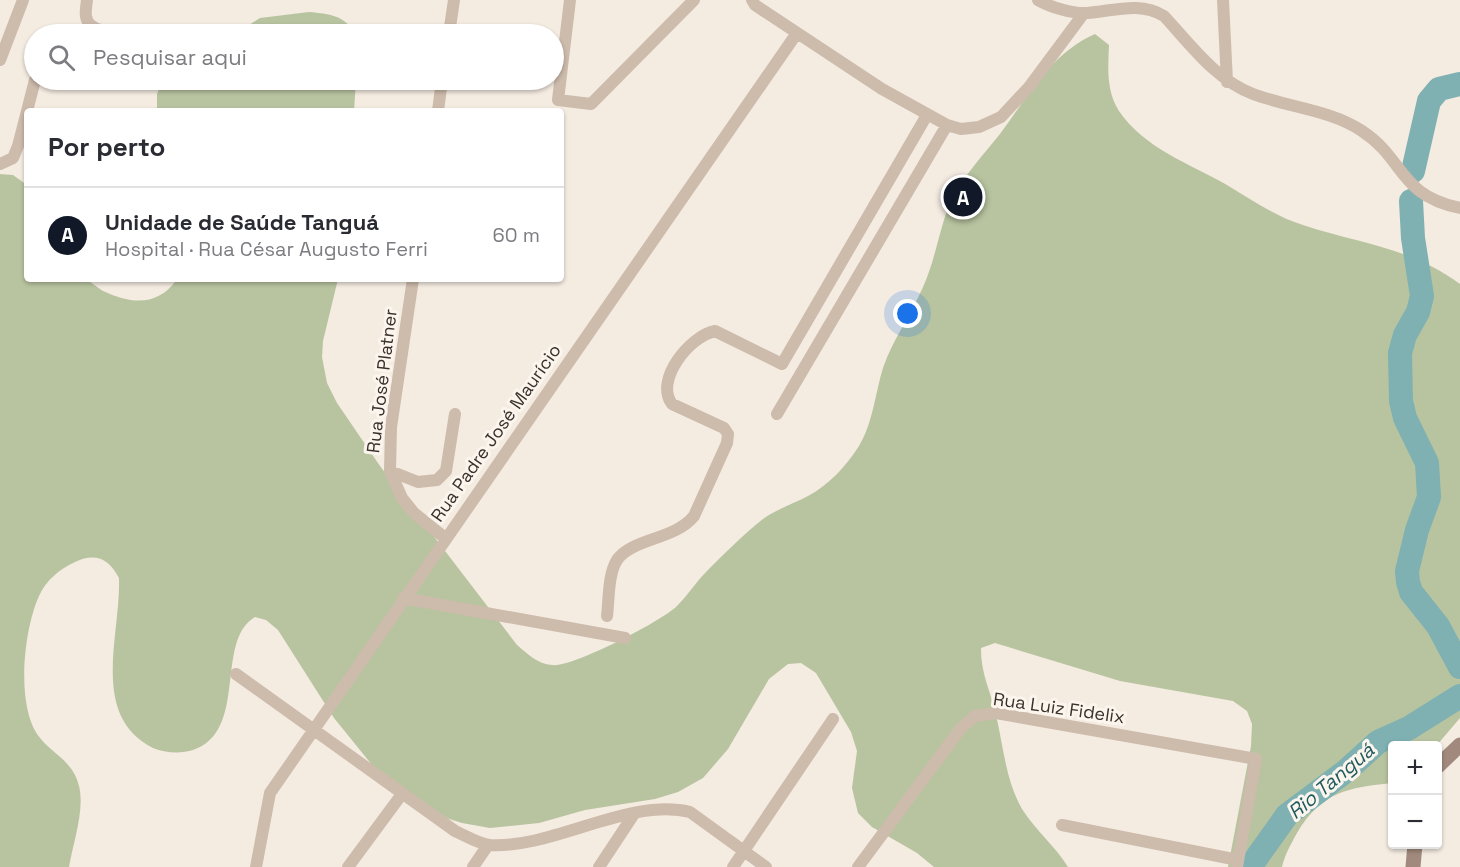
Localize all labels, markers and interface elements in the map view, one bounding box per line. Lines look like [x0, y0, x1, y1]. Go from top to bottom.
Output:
search box [24, 24, 564, 90]
icon: search [45, 41, 78, 74]
text: Pesquisar aqui [93, 43, 247, 71]
text: Por perto [48, 130, 165, 164]
pin: A [944, 174, 982, 220]
text: Unidade de Saúde Tanguá [105, 208, 379, 236]
text: A [61, 222, 74, 248]
text: 60 m [493, 222, 540, 248]
text: Hospital · Rua César Augusto Ferri [105, 236, 428, 262]
your location [893, 299, 922, 328]
street label: Rua José Platner [361, 307, 402, 454]
street label: Rua Padre José Maurício [425, 339, 566, 526]
street label: Rua Luiz Fidelix [992, 687, 1126, 728]
water label: Rio Tanguá [1282, 737, 1380, 825]
map controls [1388, 741, 1442, 849]
button: + [1388, 741, 1442, 795]
button: − [1388, 795, 1442, 849]

